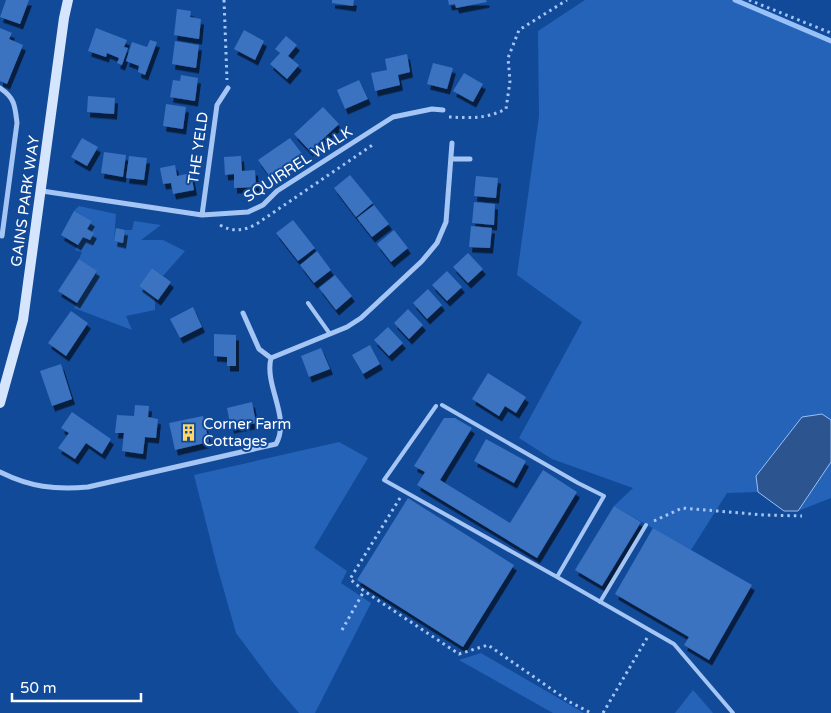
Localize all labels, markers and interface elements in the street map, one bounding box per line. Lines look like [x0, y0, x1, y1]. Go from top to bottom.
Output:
street label: THE YELD [184, 111, 212, 185]
street label: SQUIRREL WALK [240, 122, 356, 206]
street label: GAINS PARK WAY [7, 134, 43, 268]
place label: Corner Farm Cottages [203, 415, 291, 450]
building icon: Corner Farm Cottages [179, 423, 199, 443]
scale bar [12, 670, 141, 702]
text: 50 m [20, 679, 57, 697]

